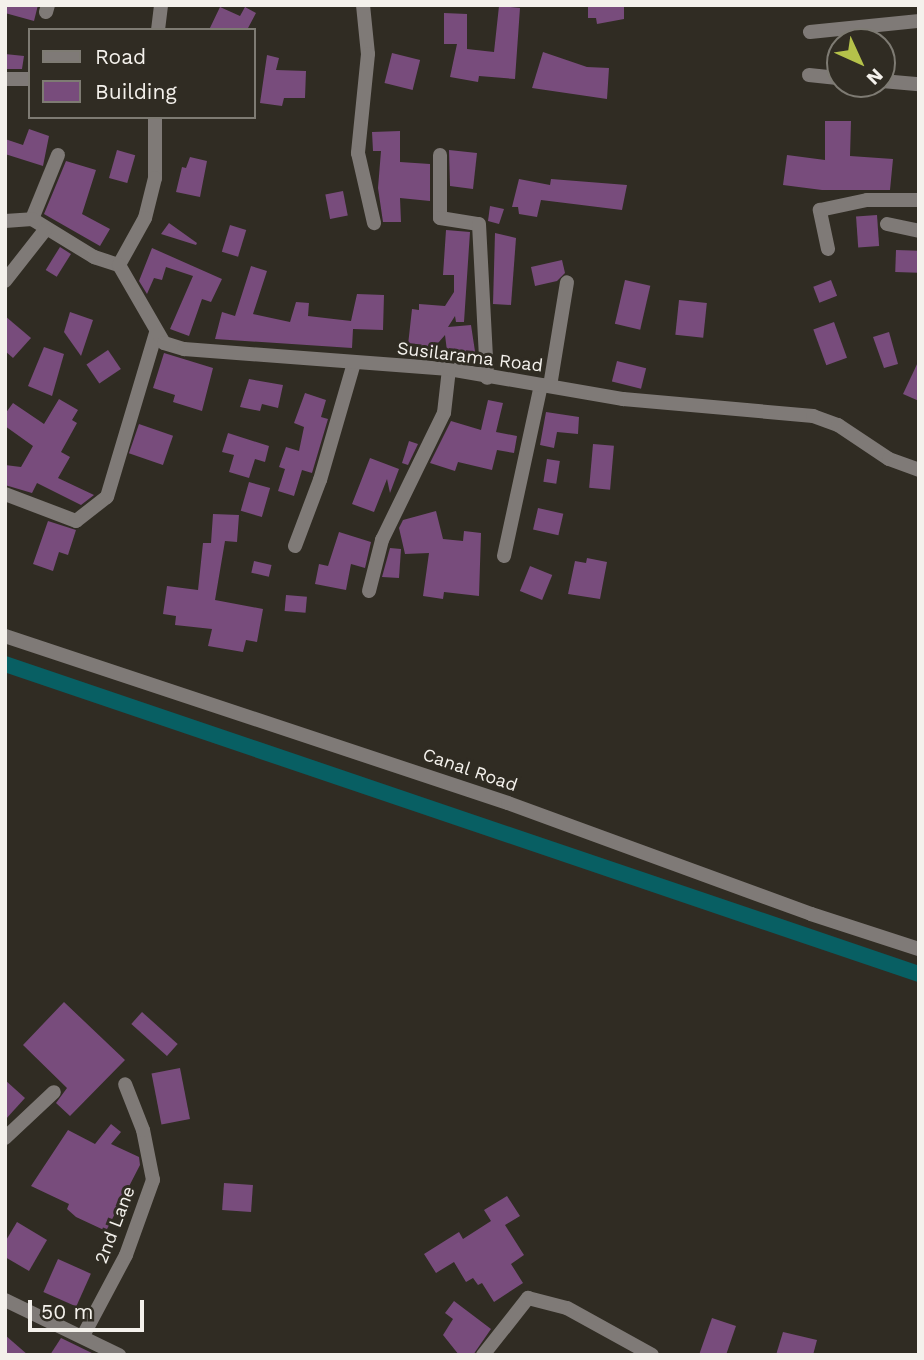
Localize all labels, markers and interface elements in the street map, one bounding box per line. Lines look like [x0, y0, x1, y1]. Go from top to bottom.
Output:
legend [28, 28, 256, 119]
north arrow [826, 28, 896, 98]
text: Road [95, 44, 146, 69]
text: N [862, 64, 888, 90]
text: Building [95, 79, 177, 104]
street label: Susilarama Road [396, 337, 544, 377]
street label: Canal Road [419, 744, 521, 796]
street label: 2nd Lane [90, 1183, 140, 1267]
scale bar [32, 1286, 147, 1330]
text: 50 m [41, 1299, 93, 1324]

